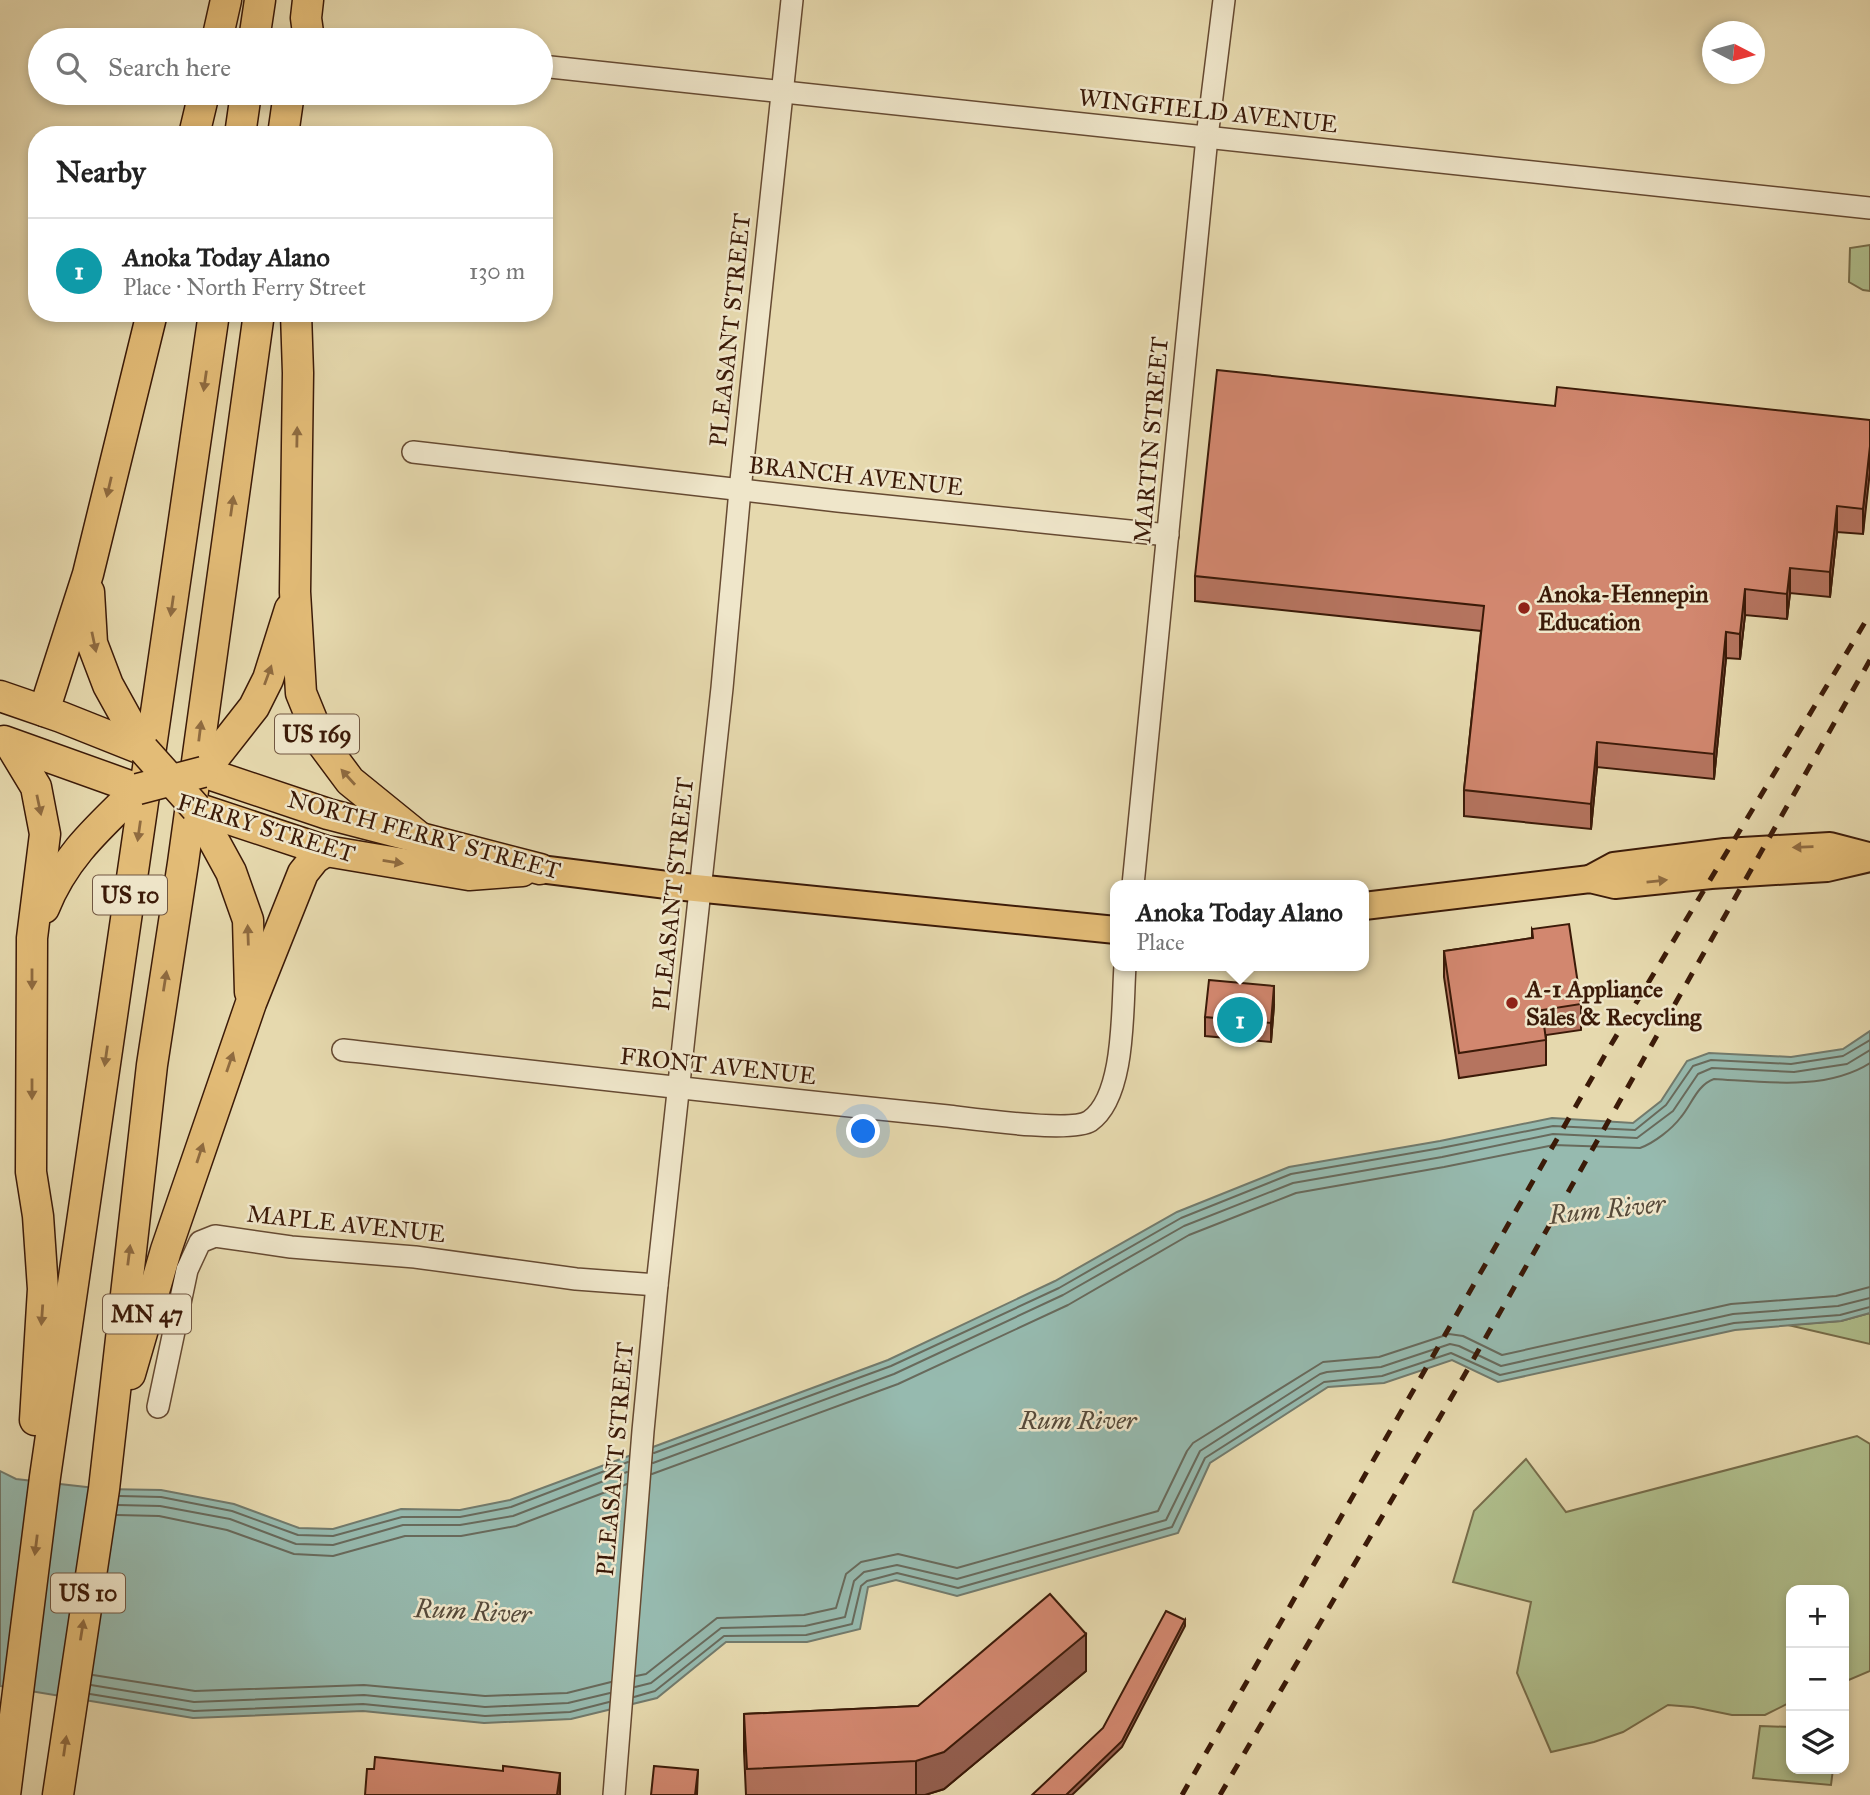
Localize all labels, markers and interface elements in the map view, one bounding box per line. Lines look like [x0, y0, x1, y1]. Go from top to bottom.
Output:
north arrow [1702, 21, 1765, 84]
search box [28, 28, 553, 105]
icon: search [52, 48, 90, 86]
text: Search here [108, 51, 231, 83]
street label: WINGFIELD AVENUE [1077, 82, 1339, 140]
text: Nearby [56, 154, 146, 190]
street label: PLEASANT STREET [703, 212, 757, 448]
text: Anoka Today Alano [123, 241, 330, 273]
text: 1 [74, 257, 84, 285]
text: 130 m [469, 257, 525, 285]
text: Place · North Ferry Street [123, 273, 366, 301]
street label: MARTIN STREET [1127, 335, 1175, 545]
one-way arrow [199, 370, 210, 392]
one-way arrow [291, 425, 303, 447]
street label: BRANCH AVENUE [747, 450, 965, 502]
one-way arrow [103, 476, 114, 498]
one-way arrow [226, 495, 237, 517]
place label: Anoka-Hennepin Education [1536, 579, 1709, 637]
one-way arrow [166, 595, 177, 617]
marker: Anoka-Hennepin Education [1516, 600, 1532, 616]
one-way arrow [88, 631, 99, 653]
one-way arrow [263, 664, 274, 685]
road number: US 169 [275, 714, 359, 754]
one-way arrow [194, 720, 205, 742]
one-way arrow [340, 768, 356, 786]
street label: PLEASANT STREET [646, 776, 700, 1012]
street label: NORTH FERRY STREET [284, 784, 564, 886]
street label: FERRY STREET [173, 787, 359, 869]
one-way arrow [34, 794, 45, 816]
one-way arrow [133, 820, 144, 842]
one-way arrow [1792, 842, 1814, 853]
one-way arrow [383, 857, 405, 868]
one-way arrow [1646, 875, 1668, 886]
road number: US 10 [93, 876, 167, 914]
popup [1110, 880, 1369, 971]
text: Anoka Today Alano [1136, 896, 1343, 928]
one-way arrow [243, 923, 254, 945]
text: Place [1136, 928, 1185, 956]
one-way arrow [26, 969, 38, 991]
one-way arrow [160, 969, 171, 991]
place label: A-1 Appliance Sales & Recycling [1524, 974, 1702, 1032]
pin: 1 [1217, 994, 1263, 1046]
marker: A-1 Appliance Sales & Recycling [1504, 995, 1520, 1011]
street label: FRONT AVENUE [619, 1041, 817, 1091]
one-way arrow [100, 1045, 111, 1067]
one-way arrow [225, 1052, 236, 1073]
one-way arrow [26, 1078, 37, 1100]
your location [846, 1114, 880, 1148]
one-way arrow [195, 1143, 205, 1164]
water label: Rum River [1546, 1187, 1668, 1231]
street label: MAPLE AVENUE [245, 1199, 447, 1249]
one-way arrow [123, 1244, 134, 1266]
road number: MN 47 [103, 1294, 191, 1334]
one-way arrow [36, 1305, 47, 1327]
street label: PLEASANT STREET [590, 1341, 640, 1577]
water label: Rum River [1019, 1404, 1138, 1436]
one-way arrow [31, 1534, 42, 1556]
road number: US 10 [51, 1574, 125, 1612]
map controls [1786, 1585, 1849, 1774]
button: + [1786, 1585, 1849, 1648]
water label: Rum River [413, 1592, 533, 1630]
one-way arrow [77, 1619, 88, 1641]
button: − [1786, 1648, 1849, 1711]
button: layers [1786, 1711, 1849, 1774]
one-way arrow [60, 1735, 71, 1757]

